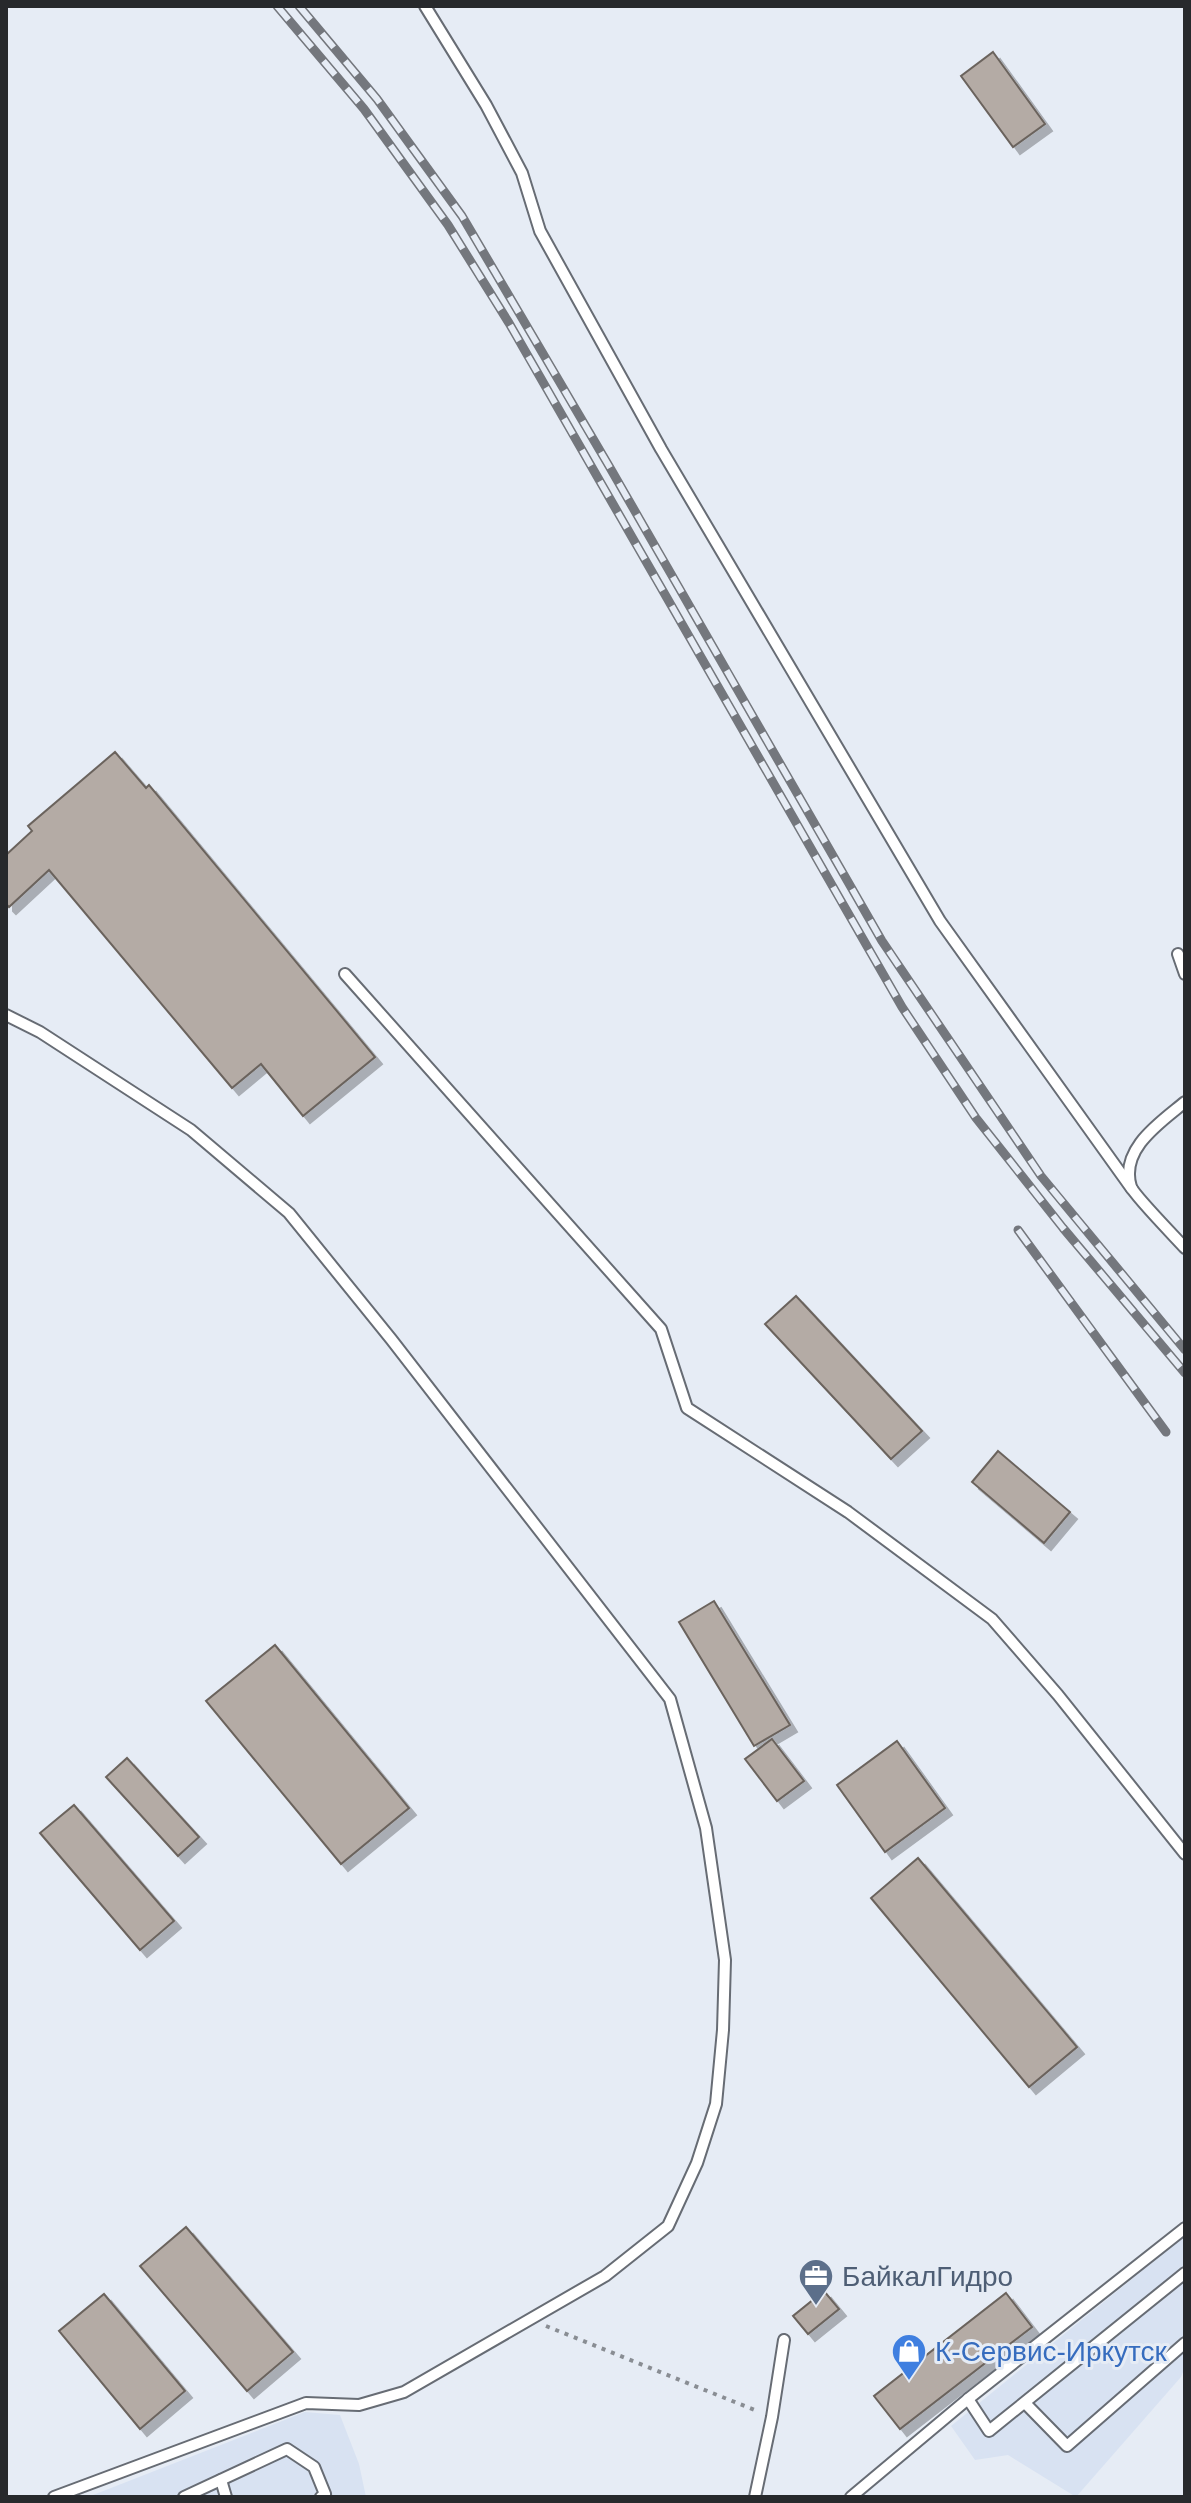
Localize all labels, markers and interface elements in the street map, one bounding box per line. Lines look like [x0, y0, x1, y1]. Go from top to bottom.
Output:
office icon: БайкалГидро [797, 2257, 835, 2307]
place label: БайкалГидро [842, 2261, 1013, 2292]
shop icon: К-Сервис-Иркутск [890, 2332, 928, 2382]
place label: К-Сервис-Иркутск [935, 2336, 1168, 2367]

